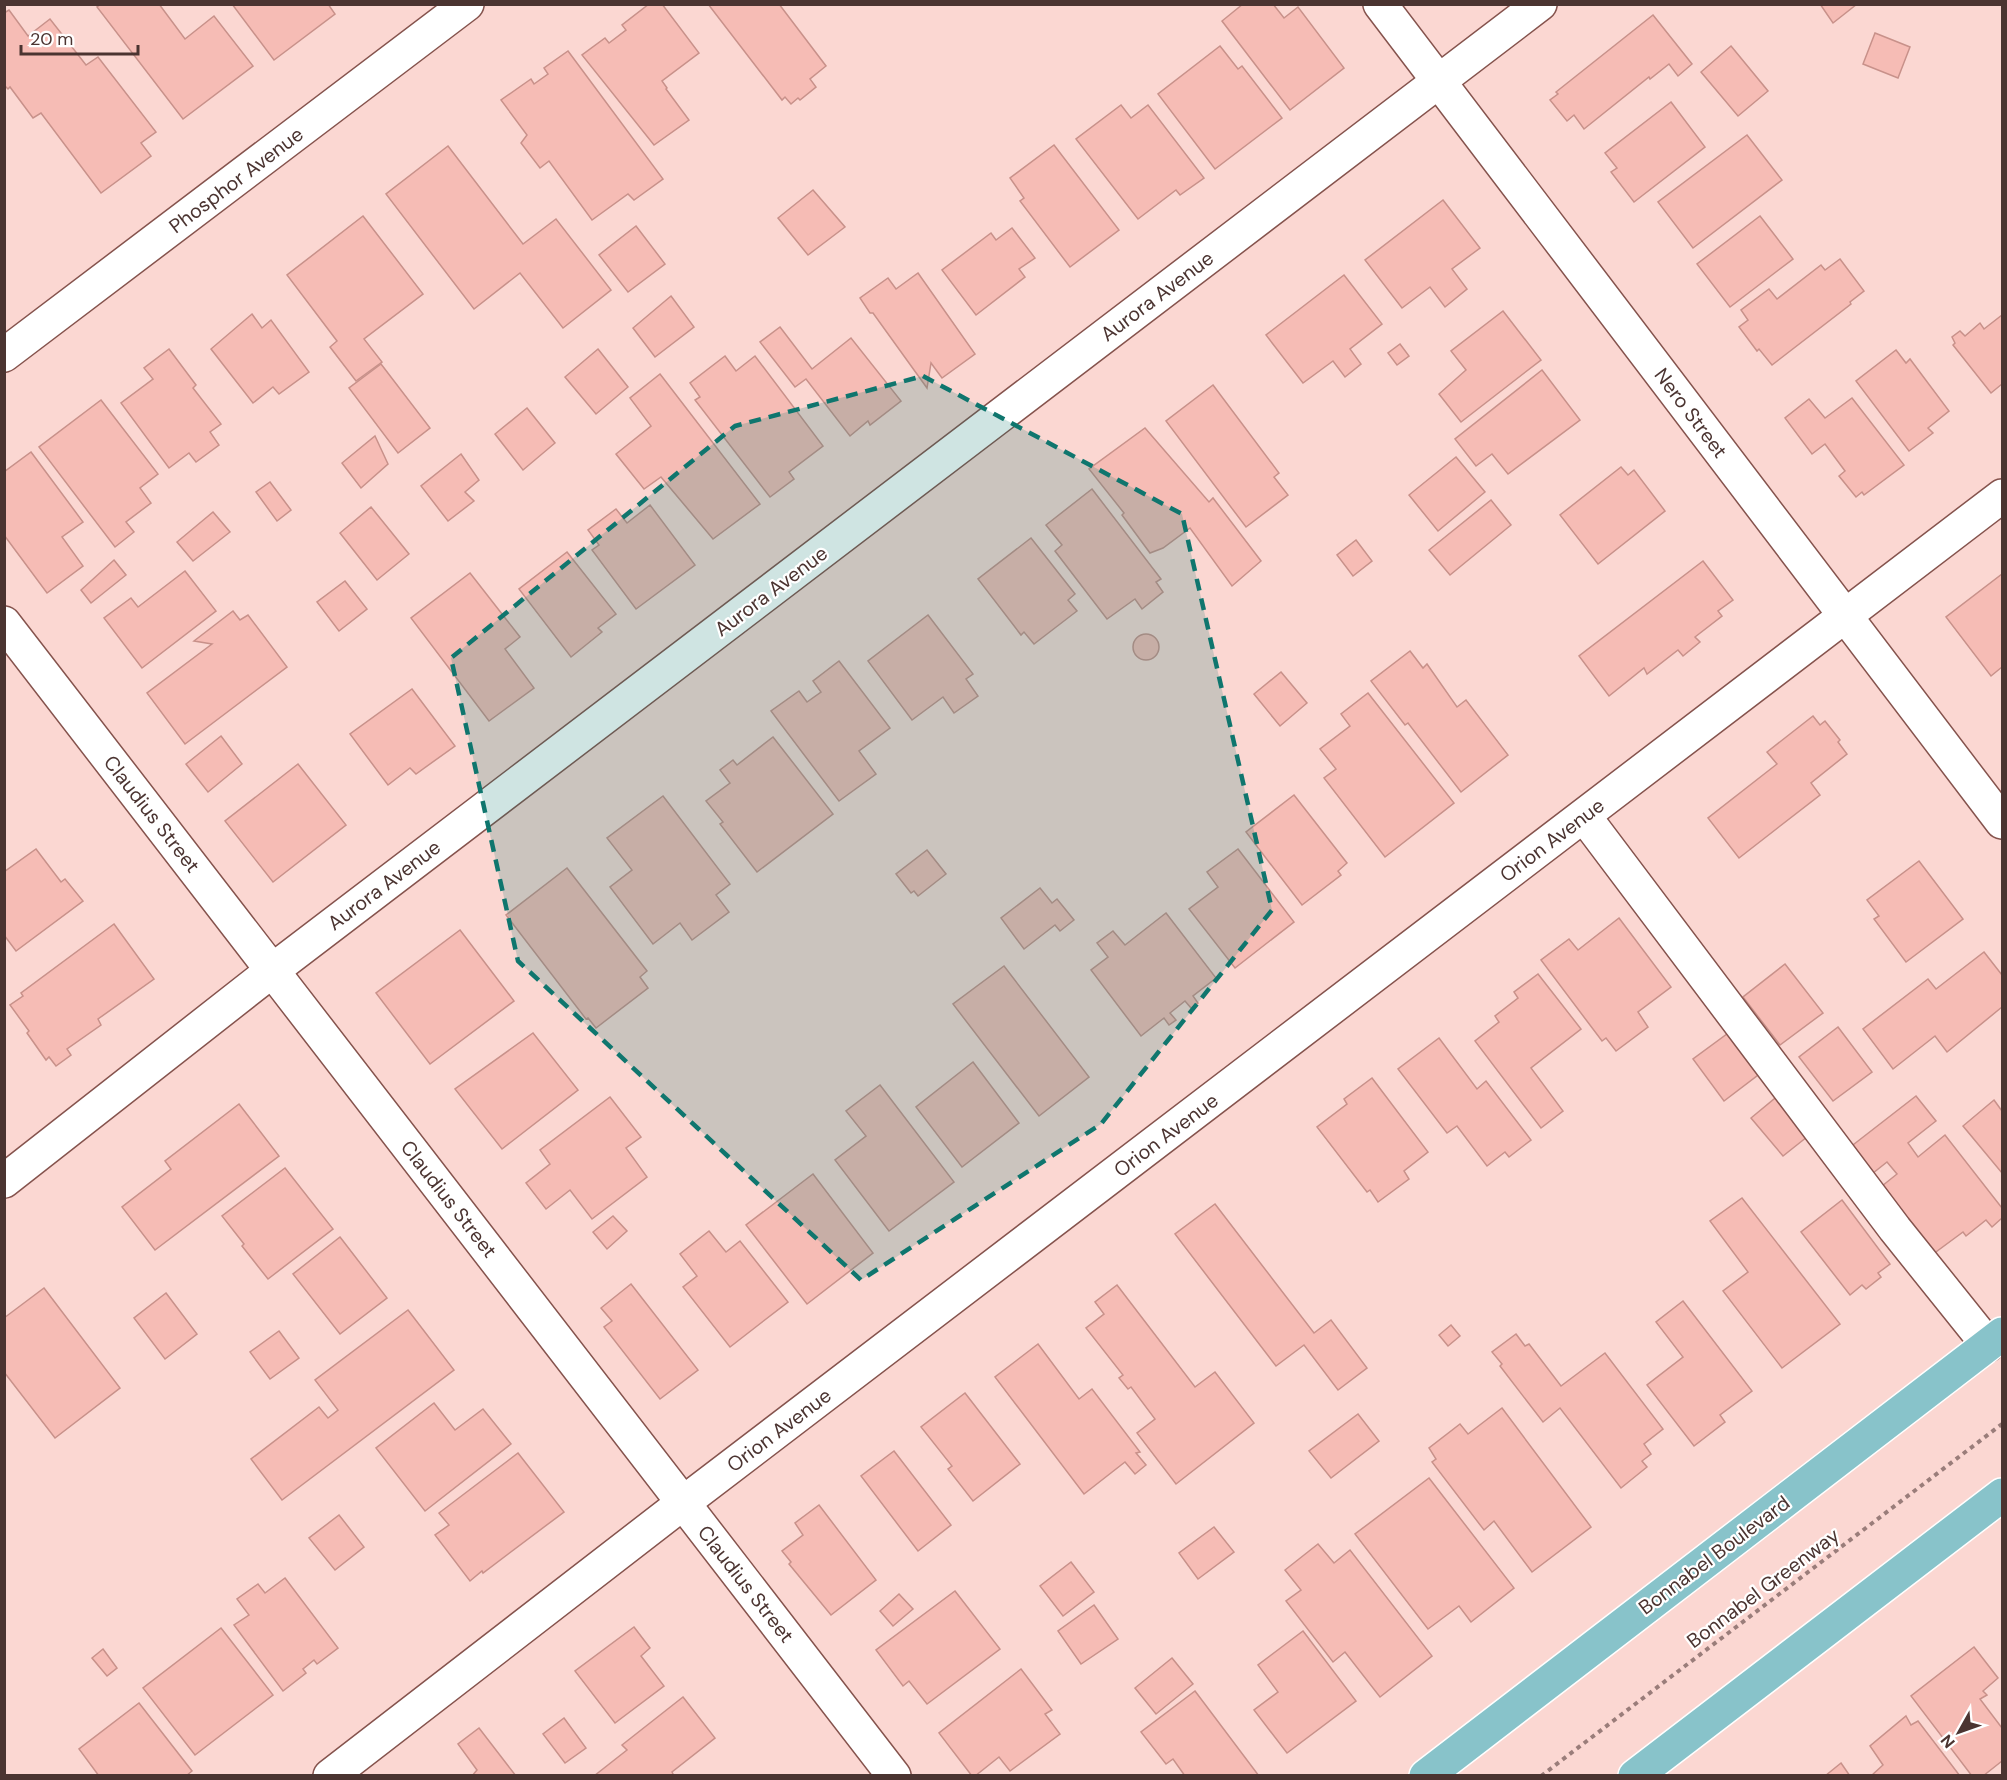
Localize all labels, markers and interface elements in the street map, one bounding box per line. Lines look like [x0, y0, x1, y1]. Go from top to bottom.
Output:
scale bar [21, 18, 138, 56]
text: 20 m [30, 27, 73, 51]
street label: Phosphor Avenue [164, 121, 308, 239]
street label: Aurora Avenue [1095, 245, 1219, 347]
street label: Nero Street [1649, 363, 1733, 463]
street label: Aurora Avenue [709, 540, 833, 642]
street label: Claudius Street [98, 750, 206, 878]
street label: Orion Avenue [1495, 792, 1609, 888]
street label: Aurora Avenue [322, 834, 446, 936]
street label: Orion Avenue [1109, 1087, 1223, 1183]
street label: Claudius Street [395, 1135, 503, 1263]
street label: Orion Avenue [722, 1382, 836, 1478]
street label: Bonnabel Boulevard [1633, 1490, 1795, 1620]
street label: Claudius Street [692, 1520, 800, 1648]
street label: Bonnabel Greenway [1682, 1522, 1844, 1654]
north arrow [1929, 1702, 1989, 1762]
text: N [1936, 1730, 1960, 1753]

